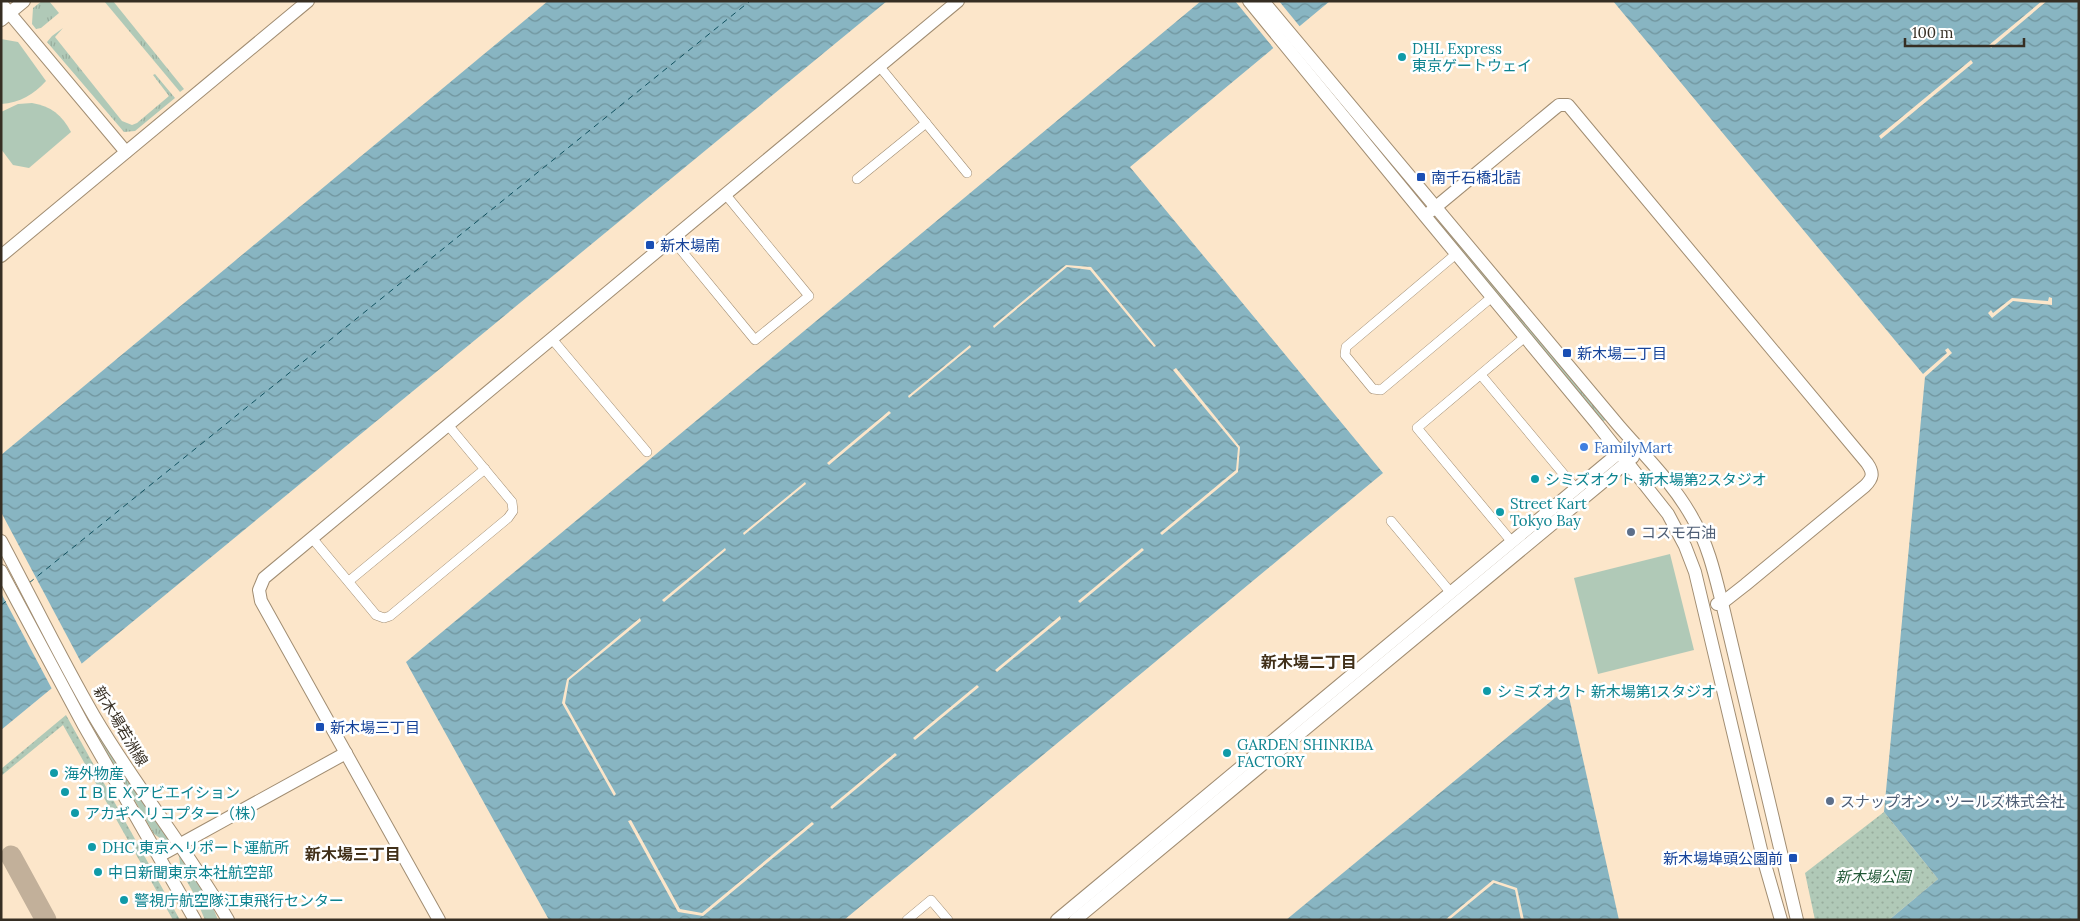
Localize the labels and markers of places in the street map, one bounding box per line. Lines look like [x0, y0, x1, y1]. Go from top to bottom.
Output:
place label: DHL Express 東京ゲートウェイ [1412, 39, 1532, 75]
marker: DHL Express 東京ゲートウェイ [1396, 51, 1408, 63]
place label: 南千石橋北詰 [1431, 168, 1521, 187]
marker: 南千石橋北詰 [1415, 171, 1427, 183]
place label: 新木場南 [660, 236, 720, 255]
marker: 新木場南 [644, 239, 656, 251]
place label: 新木場二丁目 [1577, 344, 1667, 363]
marker: 新木場二丁目 [1561, 347, 1573, 359]
place label: FamilyMart [1594, 438, 1673, 457]
marker: FamilyMart [1578, 441, 1590, 453]
place label: シミズオクト 新木場第2スタジオ [1545, 470, 1767, 489]
marker: シミズオクト 新木場第2スタジオ [1529, 473, 1541, 485]
place label: Street Kart Tokyo Bay [1510, 494, 1587, 530]
marker: Street Kart Tokyo Bay [1494, 506, 1506, 518]
place label: コスモ石油 [1641, 523, 1716, 542]
marker: コスモ石油 [1625, 526, 1637, 538]
place label: シミズオクト 新木場第1スタジオ [1497, 682, 1716, 701]
marker: シミズオクト 新木場第1スタジオ [1481, 685, 1493, 697]
place label: 新木場三丁目 [330, 718, 420, 737]
marker: 新木場三丁目 [314, 721, 326, 733]
place label: GARDEN SHINKIBA FACTORY [1237, 735, 1374, 771]
marker: GARDEN SHINKIBA FACTORY [1221, 747, 1233, 759]
place label: 海外物産 [64, 764, 124, 783]
marker: 海外物産 [48, 767, 60, 779]
place label: ＩＢＥＸアビエイション [75, 783, 240, 802]
marker: ＩＢＥＸアビエイション [59, 786, 71, 798]
place label: スナップオン・ツールズ株式会社 [1840, 792, 2065, 811]
marker: スナップオン・ツールズ株式会社 [1824, 795, 1836, 807]
place label: アカギヘリコプター（株） [85, 804, 265, 823]
marker: アカギヘリコプター（株） [69, 807, 81, 819]
place label: DHC 東京ヘリポート運航所 [102, 838, 289, 857]
marker: DHC 東京ヘリポート運航所 [86, 841, 98, 853]
place label: 新木場埠頭公園前 [1663, 849, 1783, 868]
marker: 新木場埠頭公園前 [1787, 852, 1799, 864]
place label: 中日新聞東京本社航空部 [108, 863, 273, 882]
marker: 中日新聞東京本社航空部 [92, 866, 104, 878]
place label: 警視庁航空隊江東飛行センター [134, 891, 344, 910]
marker: 警視庁航空隊江東飛行センター [118, 894, 130, 906]

